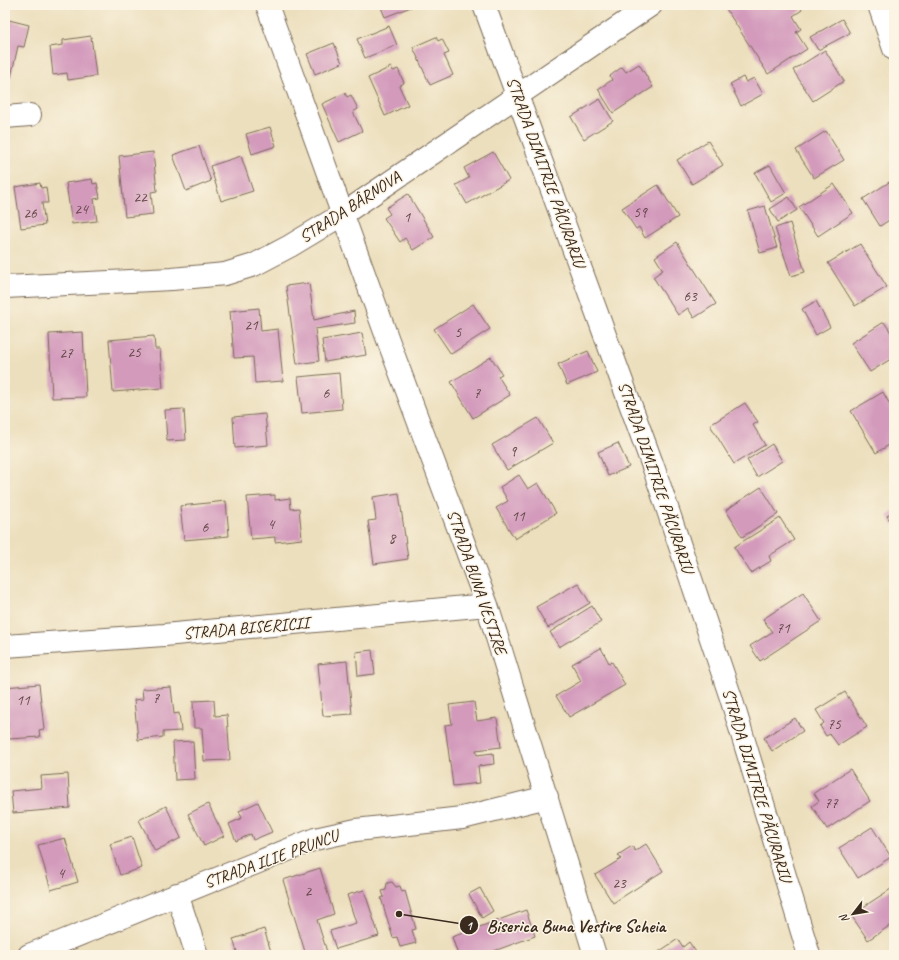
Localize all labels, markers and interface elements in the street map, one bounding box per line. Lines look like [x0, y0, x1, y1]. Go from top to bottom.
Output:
street label: STRADA DIMITRIE PĂCURARIU [502, 74, 591, 273]
street label: STRADA BÂRNOVA [295, 166, 405, 248]
house number: 22 [133, 188, 148, 207]
house number: 24 [74, 200, 89, 219]
house number: 59 [633, 203, 648, 222]
house number: 26 [23, 204, 38, 223]
house number: 1 [404, 208, 412, 227]
house number: 63 [683, 287, 698, 306]
house number: 21 [244, 316, 259, 335]
house number: 5 [455, 323, 463, 342]
house number: 25 [127, 343, 142, 362]
house number: 27 [59, 344, 74, 363]
street label: STRADA DIMITRIE PĂCURARIU [613, 379, 700, 579]
house number: 6 [323, 384, 331, 403]
house number: 7 [474, 384, 482, 403]
house number: 9 [510, 442, 518, 461]
street label: STRADA BUNA VESTIRE [442, 507, 512, 659]
house number: 11 [511, 507, 526, 526]
house number: 4 [268, 515, 276, 534]
house number: 6 [202, 518, 210, 537]
house number: 8 [389, 529, 397, 548]
street label: STRADA BISERICII [182, 612, 314, 644]
house number: 71 [776, 619, 791, 638]
street label: STRADA DIMITRIE PĂCURARIU [718, 686, 797, 888]
house number: 7 [153, 689, 161, 708]
house number: 11 [16, 691, 31, 710]
house number: 75 [827, 715, 842, 734]
house number: 77 [824, 794, 839, 813]
street label: STRADA ILIE PRUNCU [201, 824, 344, 893]
house number: 4 [58, 864, 66, 883]
house number: 23 [612, 874, 627, 893]
house number: 2 [305, 882, 313, 901]
north arrow [833, 894, 873, 934]
callout: Biserica Buna Vestire Scheia [459, 910, 673, 940]
text: N [836, 911, 852, 926]
text: Biserica Buna Vestire Scheia [487, 915, 667, 937]
text: 1 [466, 918, 473, 934]

